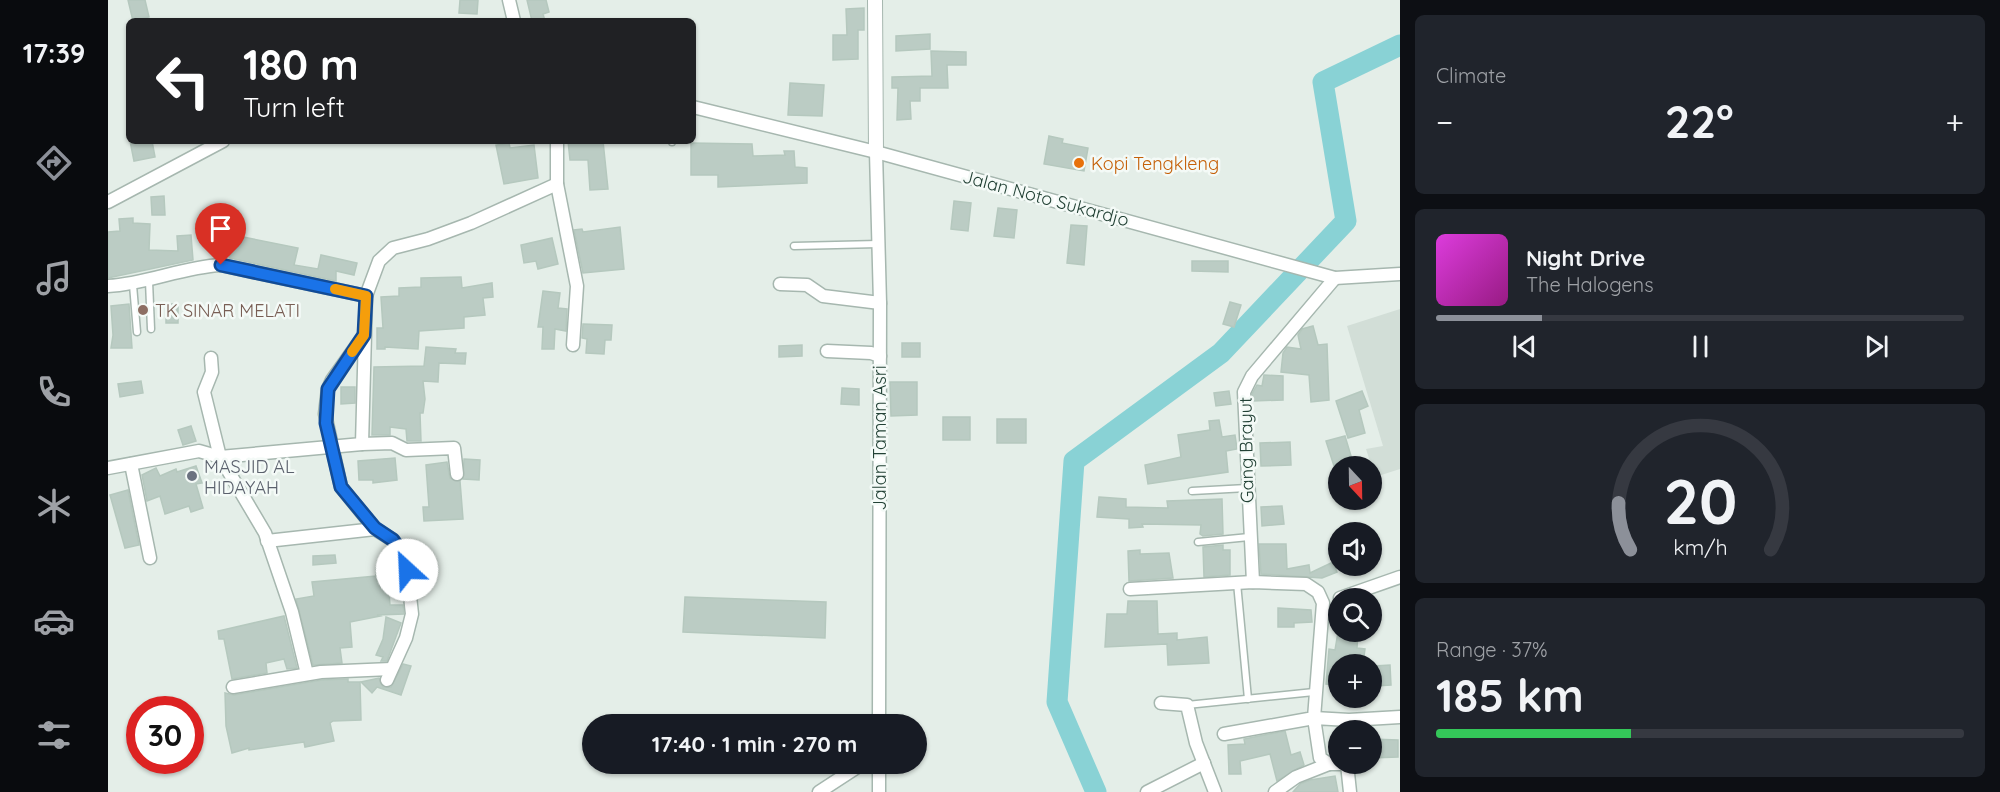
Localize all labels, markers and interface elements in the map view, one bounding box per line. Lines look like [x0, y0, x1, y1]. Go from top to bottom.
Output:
text: 17:39 [23, 36, 85, 70]
text: 180 m [243, 38, 359, 91]
icon: left [144, 42, 222, 120]
text: Climate [1436, 63, 1506, 88]
text: Turn left [243, 90, 345, 124]
text: 22° [1665, 93, 1734, 149]
text: − [1436, 101, 1453, 142]
text: + [1945, 101, 1964, 142]
icon: directions [33, 142, 75, 184]
place label: Kopi Tengkleng [1091, 152, 1219, 175]
marker: Kopi Tengkleng [1072, 156, 1086, 170]
street label: Jalan Noto Sukardjo [960, 165, 1132, 231]
pin [195, 203, 246, 265]
icon: arrive [204, 212, 237, 245]
text: Night Drive [1526, 244, 1645, 272]
icon: music [33, 257, 75, 299]
text: The Halogens [1526, 272, 1654, 297]
place label: TK SINAR MELATI [155, 299, 300, 322]
marker: TK SINAR MELATI [136, 303, 150, 317]
icon: previous [1508, 330, 1541, 363]
icon: pause [1684, 330, 1717, 363]
icon: next [1860, 330, 1893, 363]
street label: Jalan Taman Asri [868, 365, 891, 511]
icon: phone [33, 371, 75, 413]
street label: Gang Brayut [1234, 397, 1258, 503]
place label: MASJID AL HIDAYAH [204, 455, 295, 499]
north arrow [1328, 456, 1382, 510]
map controls [1328, 456, 1382, 774]
text: 20 [1663, 462, 1737, 540]
marker: MASJID AL HIDAYAH [185, 469, 199, 483]
icon: climate [33, 485, 75, 527]
button: sound [1328, 522, 1382, 576]
text: km/h [1673, 535, 1727, 561]
position arrow [375, 538, 439, 602]
button: search [1328, 588, 1382, 642]
icon: car [33, 600, 75, 642]
text: Range · 37% [1436, 637, 1548, 662]
button: + [1328, 654, 1382, 708]
text: 185 km [1436, 667, 1584, 723]
speed limit sign: 30 [126, 696, 204, 774]
icon: filters [33, 714, 75, 756]
button: − [1328, 720, 1382, 774]
text: 17:40 · 1 min · 270 m [652, 730, 857, 758]

